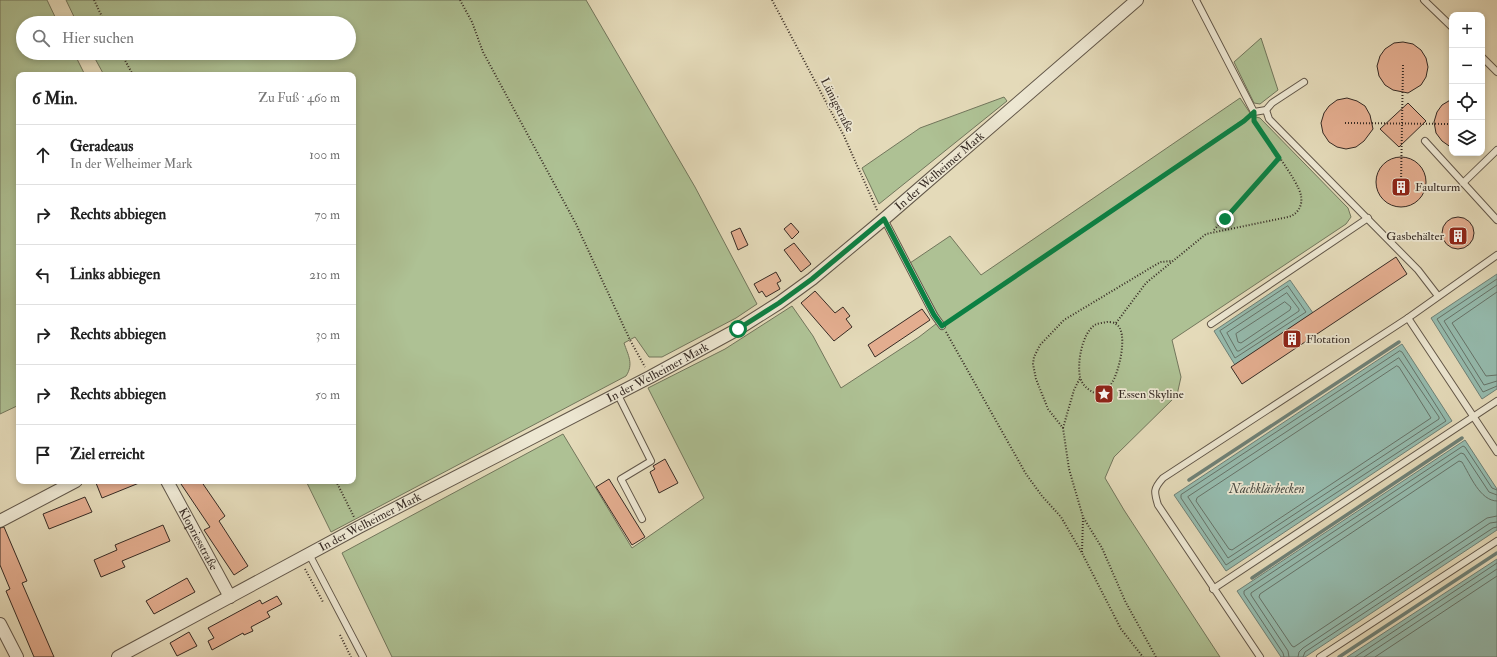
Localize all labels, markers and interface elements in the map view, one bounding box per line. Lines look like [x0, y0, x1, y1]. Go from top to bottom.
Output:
map controls [1449, 12, 1485, 156]
button: + [1449, 12, 1485, 48]
search box [16, 16, 356, 60]
icon: search [30, 27, 52, 49]
text: Hier suchen [62, 29, 134, 48]
button: − [1449, 48, 1485, 84]
street label: Lünigstraße [817, 75, 857, 135]
button: locate [1449, 84, 1485, 120]
text: 6 Min. [32, 88, 77, 109]
text: Zu Fuß · 460 m [258, 90, 340, 106]
button: layers [1449, 120, 1485, 156]
street label: In der Welheimer Mark [892, 128, 987, 214]
text: Geradeaus [70, 137, 133, 156]
icon: ahead [32, 144, 54, 166]
text: 100 m [309, 147, 340, 163]
text: In der Welheimer Mark [70, 156, 193, 172]
building icon: Faulturm [1390, 176, 1412, 198]
place label: Faulturm [1415, 180, 1461, 195]
icon: right [32, 204, 54, 226]
text: Rechts abbiegen [70, 205, 166, 224]
text: 70 m [315, 207, 340, 223]
route end [1216, 210, 1234, 228]
building icon: Gasbehälter [1447, 225, 1469, 247]
place label: Gasbehälter [1386, 229, 1445, 244]
icon: left [32, 264, 54, 286]
text: Links abbiegen [70, 265, 160, 284]
text: 210 m [309, 267, 340, 283]
route start [729, 320, 747, 338]
icon: right [32, 324, 54, 346]
text: Rechts abbiegen [70, 325, 166, 344]
text: 30 m [316, 327, 340, 343]
building icon: Flotation [1281, 328, 1303, 350]
place label: Flotation [1306, 332, 1350, 347]
street label: In der Welheimer Mark [604, 339, 711, 406]
place icon: Essen Skyline [1093, 383, 1115, 405]
icon: right [32, 384, 54, 406]
text: Rechts abbiegen [70, 385, 166, 404]
text: 50 m [315, 387, 340, 403]
place label: Essen Skyline [1118, 387, 1184, 402]
icon: arrive [32, 444, 54, 466]
text: Ziel erreicht [70, 445, 145, 464]
water label: Nachklärbecken [1228, 481, 1305, 497]
street label: In der Welheimer Mark [316, 489, 424, 555]
street label: Klopriesstraße [175, 505, 222, 573]

